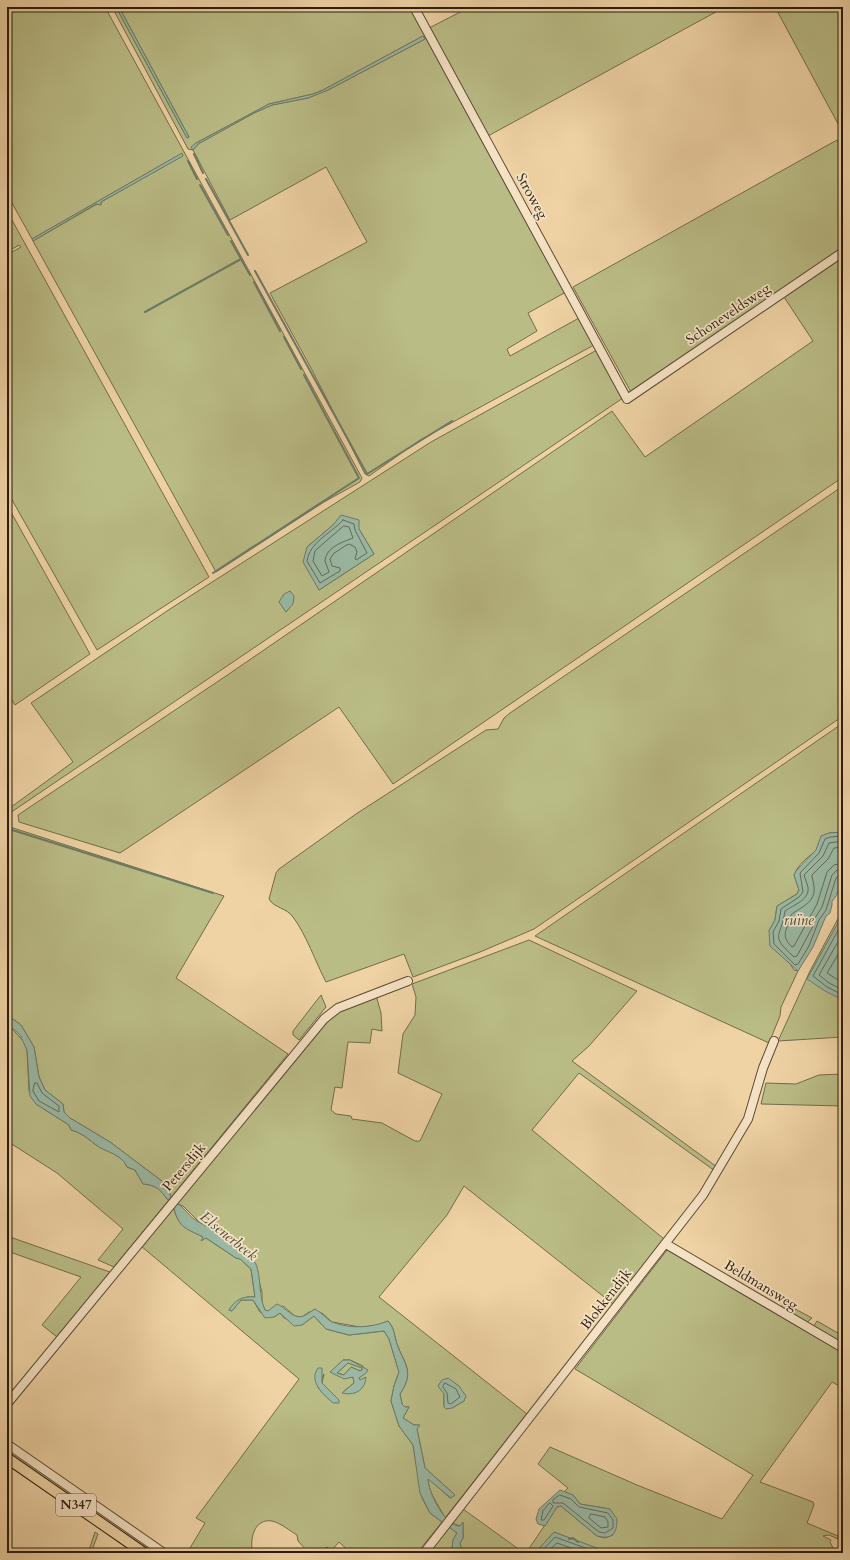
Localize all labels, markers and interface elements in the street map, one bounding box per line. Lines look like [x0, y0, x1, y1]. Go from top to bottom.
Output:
street label: Stroweg [512, 170, 552, 222]
street label: Schoneveldsweg [682, 279, 774, 349]
water label: ruïne [784, 910, 814, 930]
street label: Petersdijk [158, 1138, 210, 1195]
water label: Elsenerbeek [196, 1207, 262, 1266]
street label: Beldmansweg [721, 1256, 802, 1315]
street label: Blokkendijk [576, 1264, 636, 1334]
road number: N347 [56, 1494, 96, 1516]

